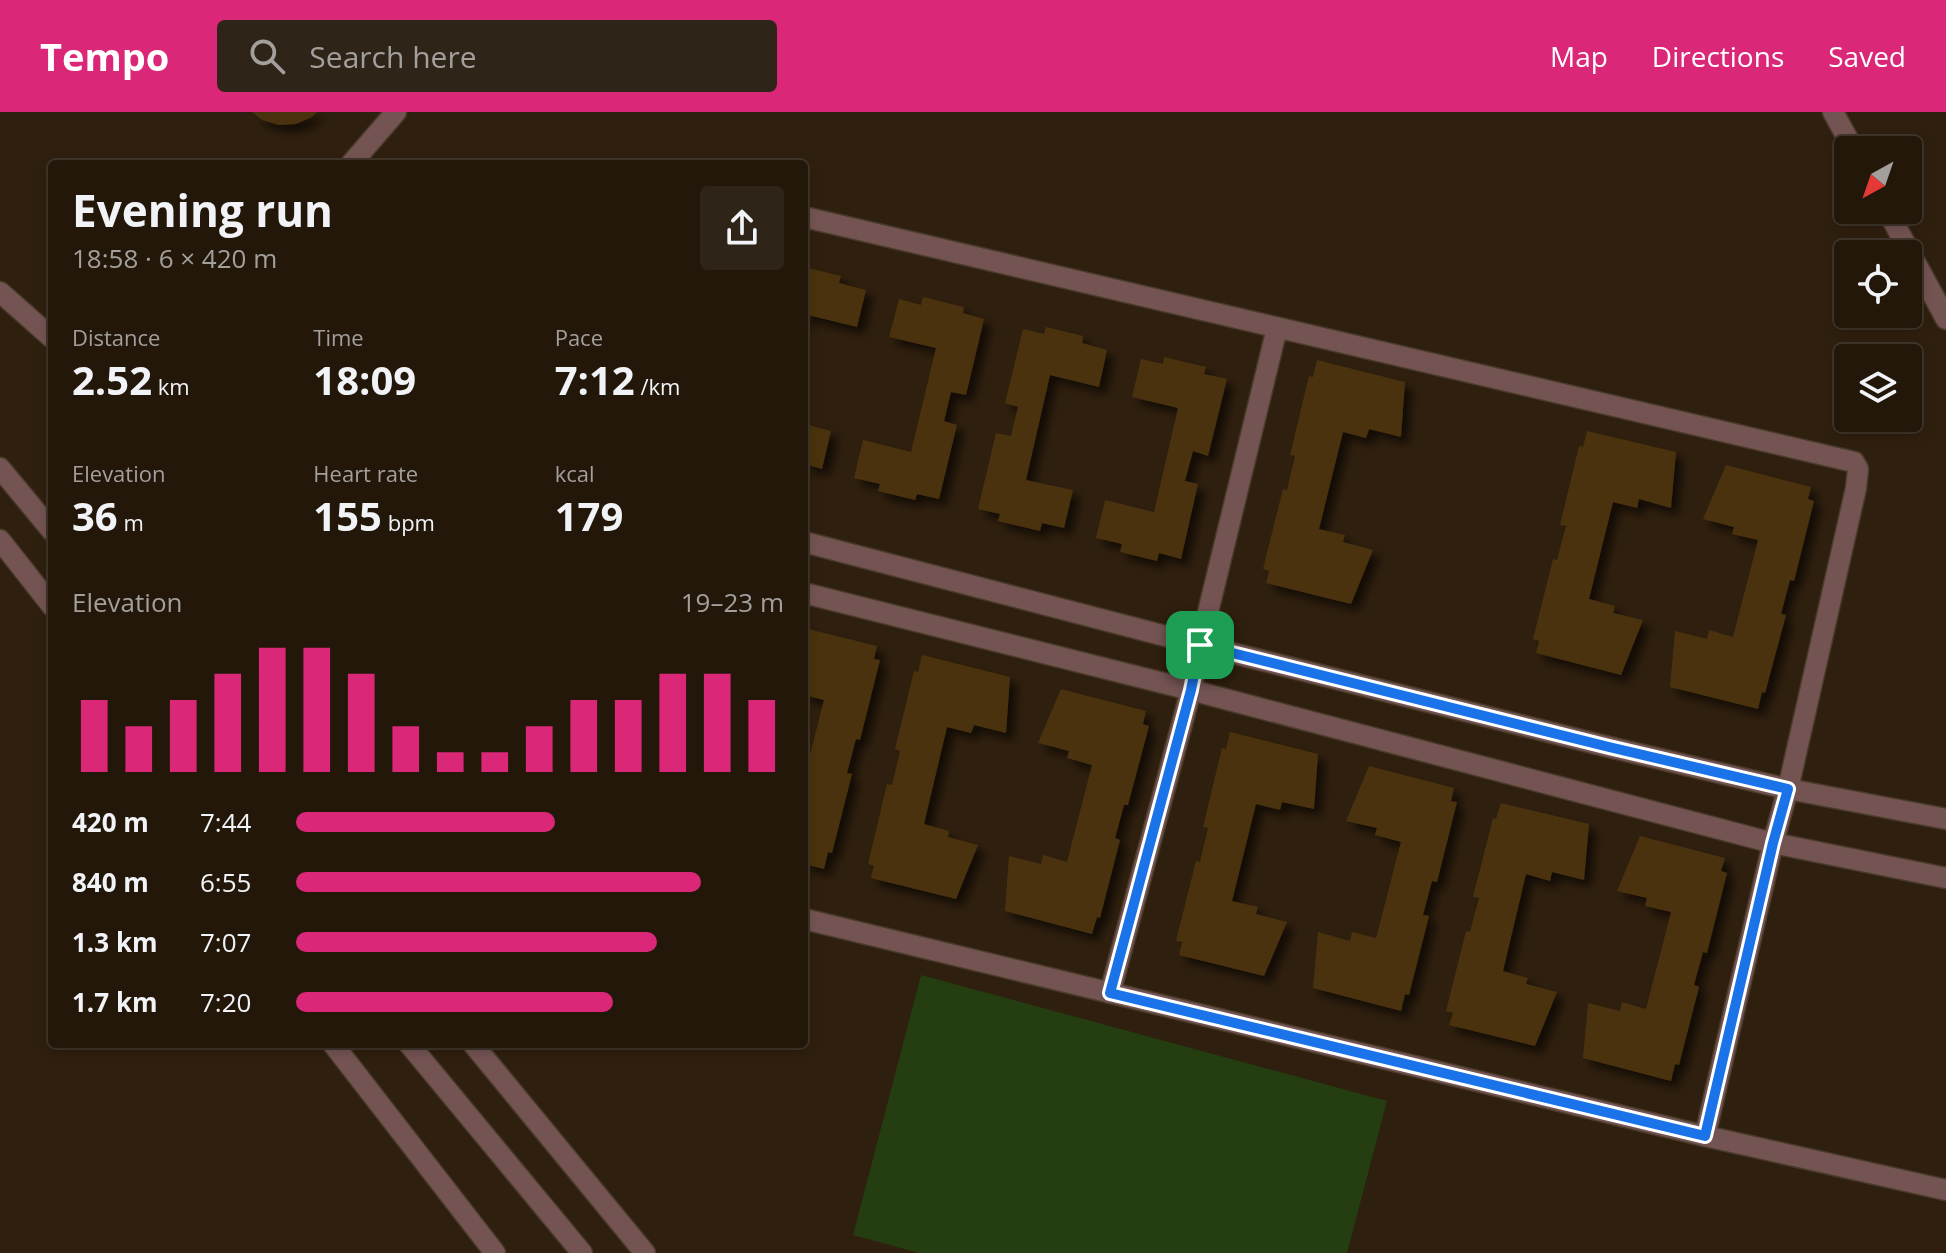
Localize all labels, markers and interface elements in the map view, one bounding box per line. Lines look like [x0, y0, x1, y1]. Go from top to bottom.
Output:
search box [217, 20, 777, 92]
text: Tempo [40, 30, 169, 82]
icon: search [245, 34, 289, 78]
text: Search here [309, 36, 477, 77]
text: Map [1550, 37, 1608, 75]
text: Directions [1652, 37, 1784, 75]
text: Saved [1828, 37, 1906, 75]
north arrow [1834, 136, 1922, 224]
map controls [1834, 136, 1922, 432]
text: Evening run [72, 180, 333, 240]
button: share [700, 186, 784, 270]
text: 18:58 · 6 × 420 m [72, 240, 277, 276]
button: locate [1834, 240, 1922, 328]
text: Distance [72, 322, 160, 352]
text: Time [313, 322, 364, 352]
text: Pace [555, 322, 603, 352]
button: layers [1834, 344, 1922, 432]
text: 2.52 [72, 352, 152, 407]
text: 18:09 [313, 352, 416, 407]
text: 7:12 [555, 352, 635, 407]
text: km [152, 371, 190, 401]
text: /km [635, 371, 680, 401]
text: Elevation [72, 458, 165, 488]
text: Heart rate [313, 458, 418, 488]
text: kcal [555, 458, 595, 488]
text: 36 [72, 488, 118, 543]
text: 155 [313, 488, 382, 543]
text: 179 [555, 488, 623, 543]
text: m [118, 507, 144, 537]
text: bpm [382, 507, 435, 537]
text: Elevation [72, 584, 182, 620]
text: 19–23 m [681, 584, 784, 620]
pin [1166, 611, 1234, 679]
icon: arrive [1178, 623, 1222, 667]
text: 420 m [72, 804, 149, 840]
text: 7:44 [200, 804, 251, 840]
text: 840 m [72, 864, 149, 900]
text: 6:55 [200, 864, 251, 900]
text: 1.3 km [72, 924, 158, 960]
text: 7:07 [200, 924, 251, 960]
text: 1.7 km [72, 984, 158, 1020]
text: 7:20 [200, 984, 251, 1020]

